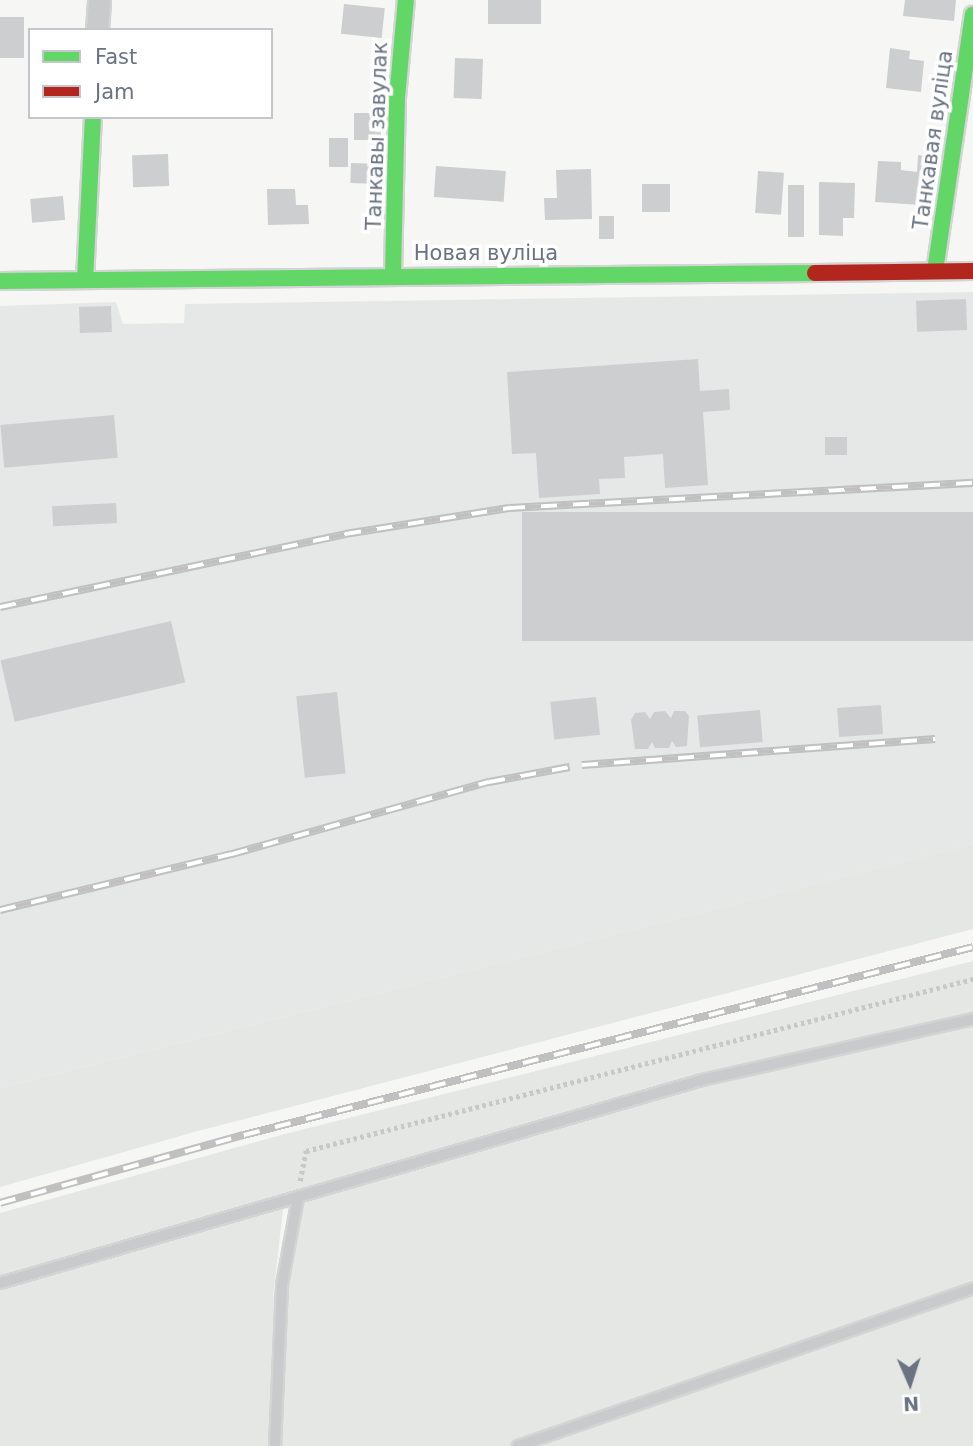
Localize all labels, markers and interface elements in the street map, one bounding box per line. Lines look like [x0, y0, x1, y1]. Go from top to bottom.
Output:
legend [28, 28, 273, 119]
street label: Танкавы завулак [361, 41, 393, 231]
text: Fast [95, 45, 137, 69]
street label: Танкавая вуліца [908, 49, 958, 231]
text: Jam [95, 80, 135, 104]
street label: Новая вуліца [414, 240, 558, 266]
north arrow [875, 1348, 945, 1418]
text: N [903, 1393, 920, 1415]

